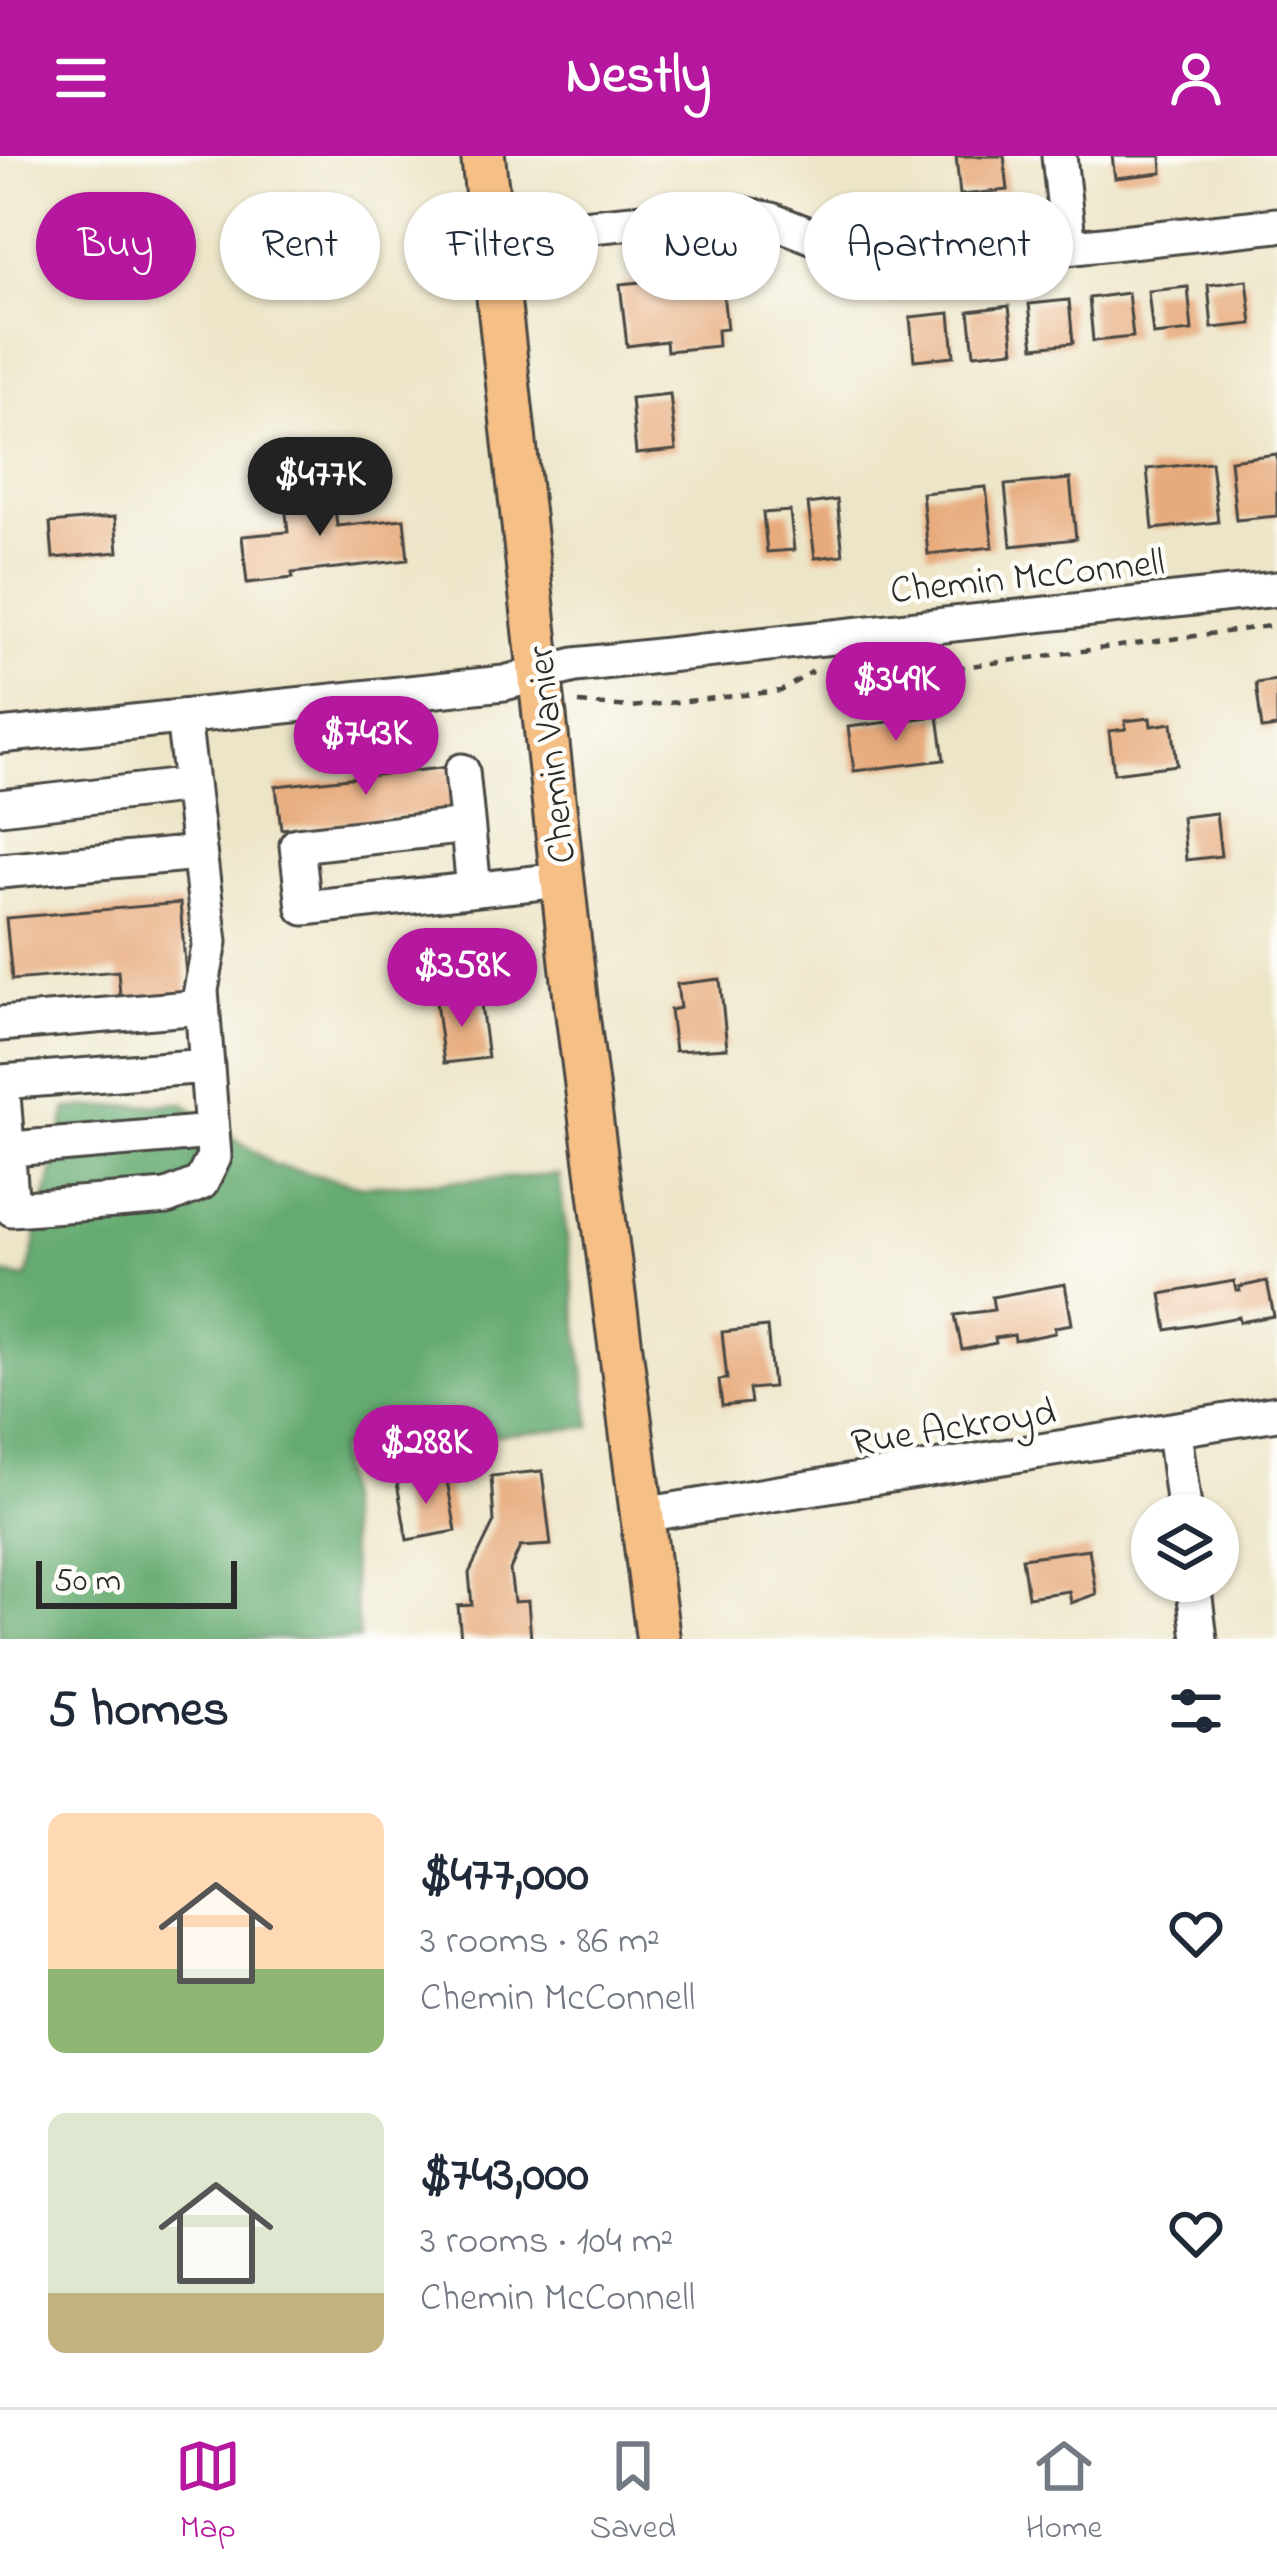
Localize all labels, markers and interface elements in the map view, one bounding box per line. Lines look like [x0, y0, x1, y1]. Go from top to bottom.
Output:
text: Nestly [566, 39, 711, 117]
icon: menu [48, 45, 114, 111]
icon: person [1163, 45, 1229, 111]
chip: Buy [36, 192, 196, 300]
chip: Rent [220, 192, 380, 300]
chip: Filters [404, 192, 598, 300]
chip: New [622, 192, 780, 300]
chip: Apartment [804, 192, 1073, 300]
pin: $477K [236, 437, 404, 539]
text: $477K [275, 447, 365, 504]
street label: Chemin McConnell [888, 536, 1167, 621]
street label: Chemin Vanier [514, 642, 593, 866]
pin: $349K [812, 642, 980, 744]
text: $349K [853, 652, 939, 709]
pin: $743K [282, 696, 450, 798]
text: $743K [321, 706, 411, 763]
pin: $358K [378, 928, 546, 1030]
text: $358K [414, 938, 510, 995]
street label: Rue Ackroyd [847, 1385, 1060, 1474]
pin: $288K [342, 1405, 510, 1507]
text: $288K [380, 1415, 472, 1472]
map controls [1131, 1494, 1239, 1602]
button: layers [1131, 1494, 1239, 1602]
scale bar [36, 1555, 237, 1608]
text: 50 m [54, 1558, 121, 1606]
text: 5 homes [48, 1674, 229, 1749]
icon: filters [1163, 1678, 1229, 1744]
text: $477,000 [420, 1839, 589, 1914]
icon: home [144, 1861, 288, 2005]
icon: heart [1163, 1900, 1229, 1966]
text: 3 rooms · 86 m² [420, 1914, 660, 1971]
text: Chemin McConnell [420, 1971, 695, 2028]
text: $743,000 [420, 2139, 589, 2214]
icon: home [144, 2161, 288, 2305]
icon: heart [1163, 2200, 1229, 2266]
text: 3 rooms · 104 m² [420, 2214, 673, 2271]
text: Chemin McConnell [420, 2271, 695, 2328]
tab: Map [175, 2433, 241, 2553]
tab: Saved [590, 2433, 676, 2553]
tab: Home [1026, 2433, 1102, 2553]

